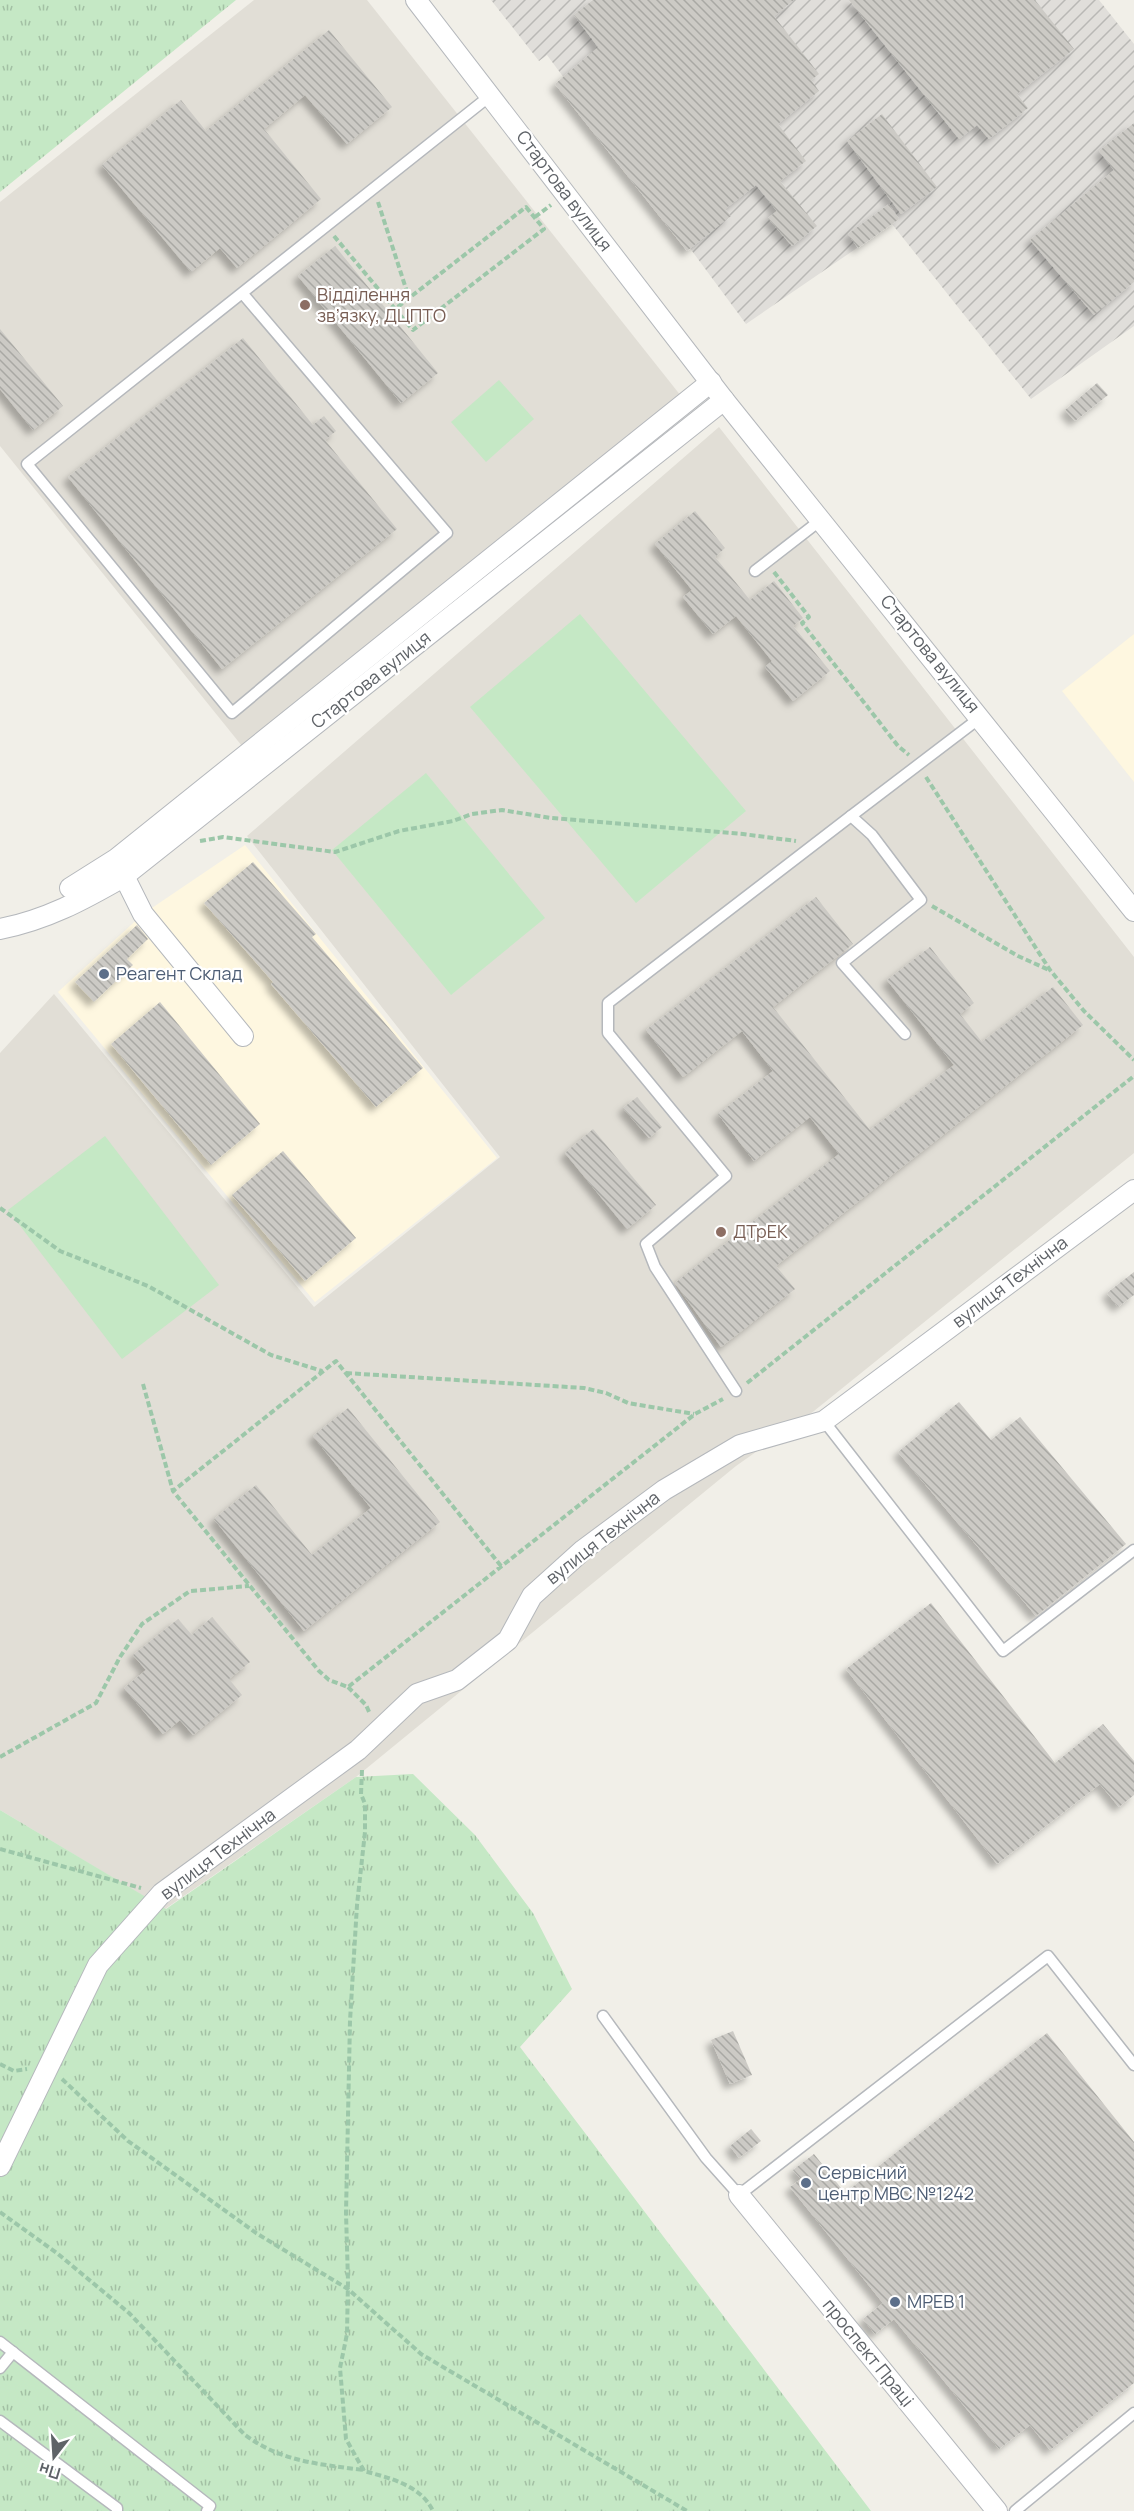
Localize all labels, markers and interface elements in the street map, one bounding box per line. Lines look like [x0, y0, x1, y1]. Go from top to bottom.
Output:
street label: Стартова вулиця [511, 125, 618, 256]
place label: Відділення зв’язку, ДЦПТО [317, 282, 446, 327]
marker: Відділення зв’язку, ДЦПТО [298, 298, 312, 312]
street label: Стартова вулиця [876, 589, 986, 717]
street label: Стартова вулиця [306, 625, 435, 733]
place label: Реагент Склад [116, 961, 242, 985]
marker: Реагент Склад [97, 967, 111, 981]
place label: ДТрЕК [733, 1219, 788, 1243]
marker: ДТрЕК [714, 1225, 728, 1239]
street label: вулиця Технічна [947, 1230, 1072, 1332]
street label: вулиця Технічна [540, 1485, 664, 1589]
street label: вулиця Технічна [155, 1802, 280, 1904]
place label: Сервісний центр МВС №1242 [818, 2160, 974, 2205]
marker: Сервісний центр МВС №1242 [799, 2176, 813, 2190]
place label: МРЕВ 1 [907, 2289, 965, 2313]
street label: проспект Праці [818, 2293, 920, 2411]
marker: МРЕВ 1 [888, 2295, 902, 2309]
north arrow [24, 2427, 84, 2487]
text: Пн [36, 2458, 63, 2485]

